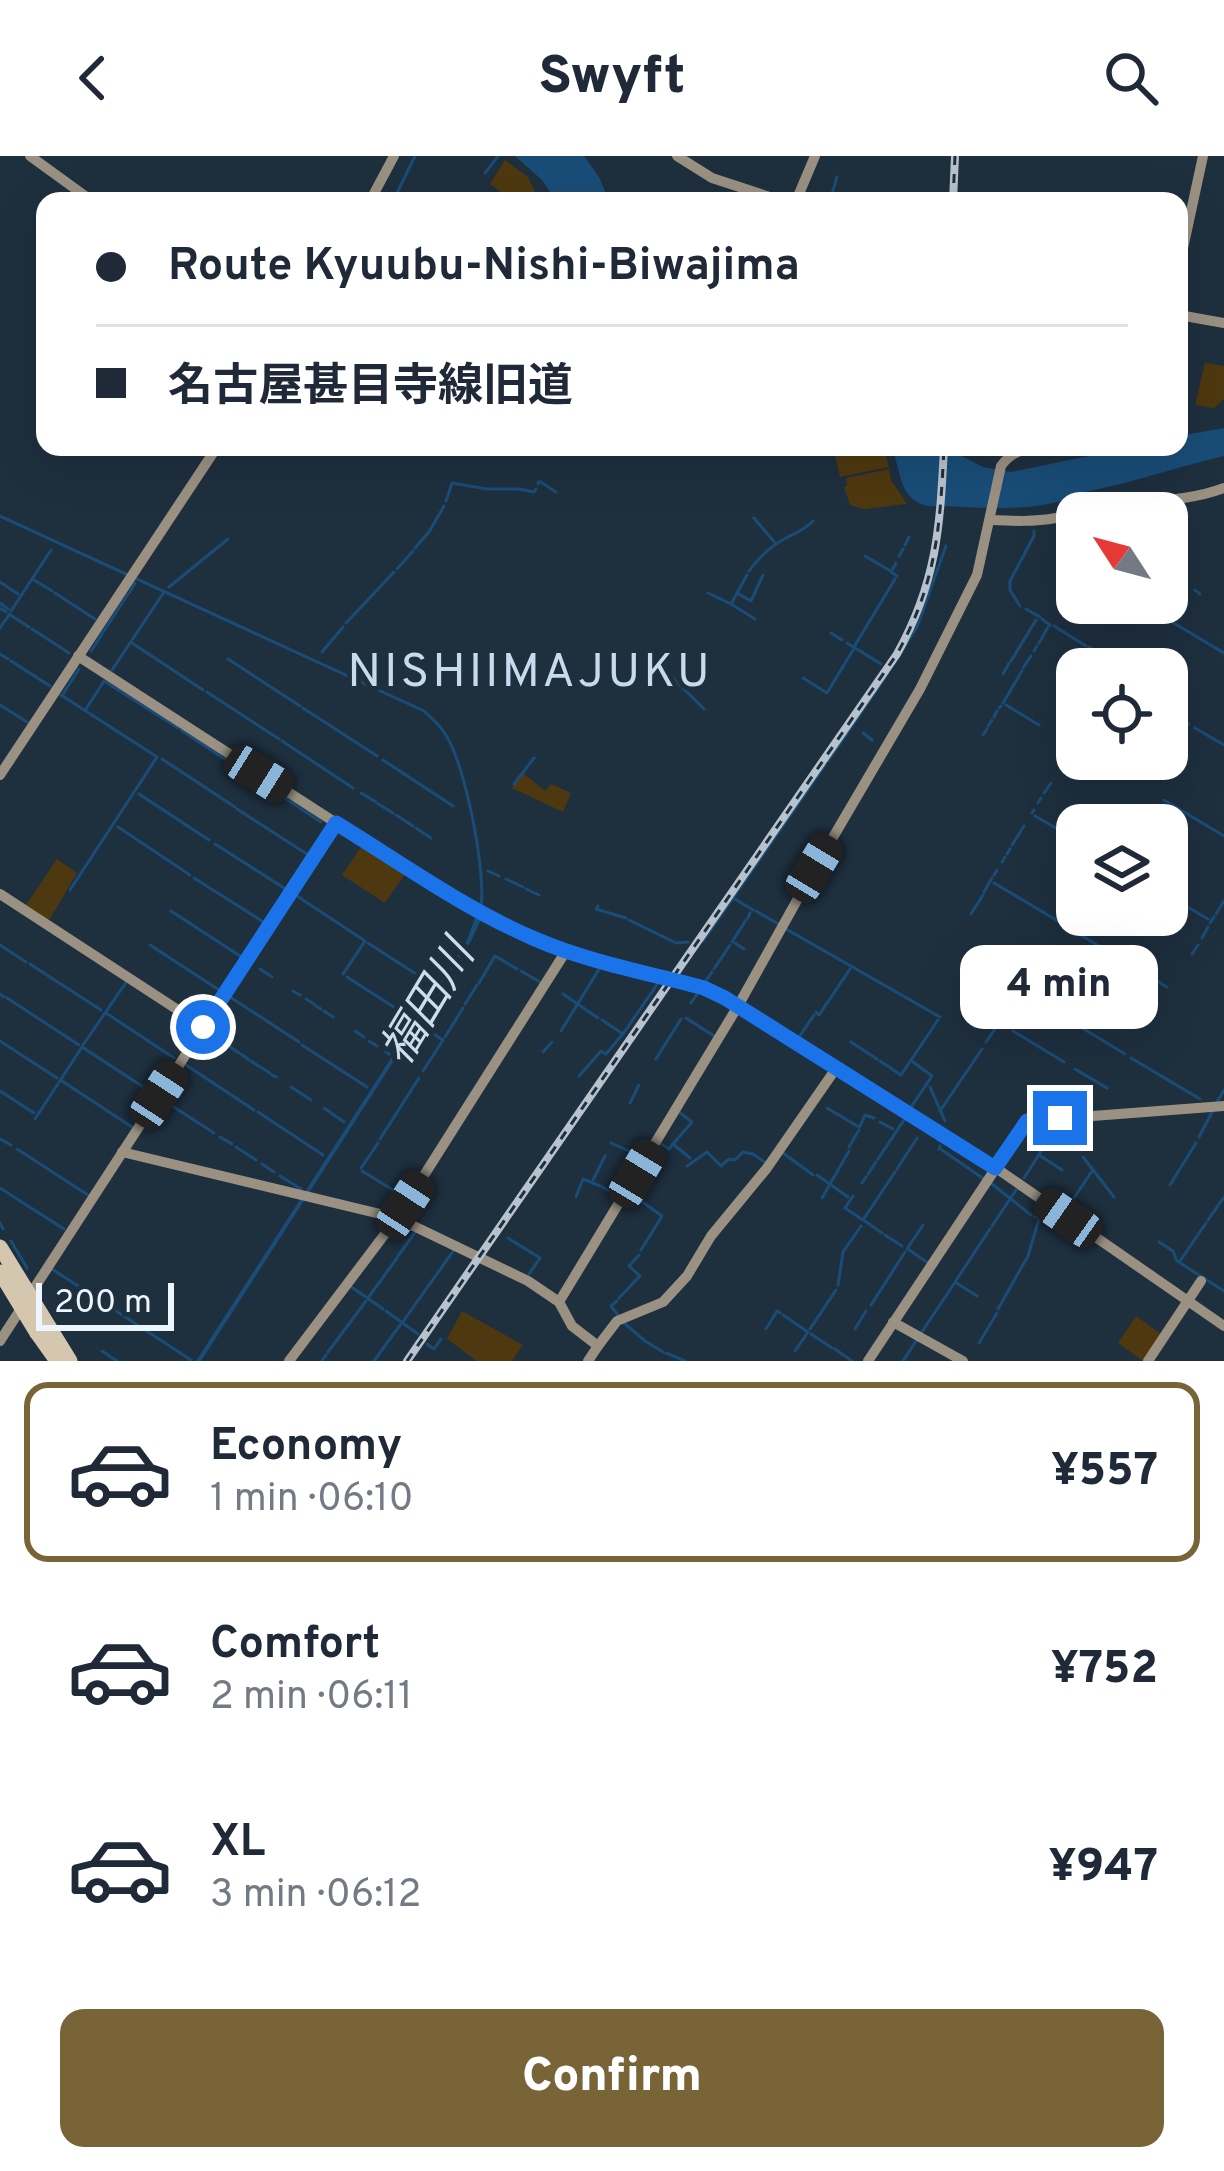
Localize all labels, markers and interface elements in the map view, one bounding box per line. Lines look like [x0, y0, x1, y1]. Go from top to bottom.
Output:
text: Swyft [539, 44, 685, 113]
icon: back [60, 45, 126, 111]
icon: search [1098, 45, 1164, 111]
text: Route Kyuubu-Nishi-Biwajima [168, 239, 800, 296]
text: 名古屋甚目寺線旧道 [168, 360, 573, 417]
north arrow [1056, 492, 1188, 624]
map controls [1056, 492, 1188, 936]
district label: NISHIIMAJUKU [347, 644, 713, 704]
button: locate [1056, 648, 1188, 780]
car [219, 740, 299, 808]
button: layers [1056, 804, 1188, 936]
car [780, 828, 848, 908]
water label: 福田川 [371, 928, 491, 1077]
callout: 4 min [961, 944, 1159, 1028]
text: 4 min [1007, 962, 1111, 1011]
route start [176, 1000, 230, 1054]
car [124, 1055, 194, 1135]
route end [1033, 1091, 1087, 1145]
car [603, 1134, 671, 1214]
car [370, 1165, 440, 1245]
car [1028, 1183, 1108, 1253]
scale bar [36, 1277, 174, 1330]
text: 200 m [54, 1283, 152, 1325]
icon: car [66, 1418, 174, 1526]
text: Economy [210, 1419, 402, 1476]
text: ¥557 [1051, 1444, 1158, 1501]
text: 1 min · 06:10 [210, 1476, 414, 1525]
icon: car [66, 1616, 174, 1724]
text: Comfort [210, 1617, 380, 1674]
text: ¥752 [1051, 1642, 1158, 1699]
text: 2 min · 06:11 [210, 1674, 412, 1723]
icon: car [66, 1814, 174, 1922]
text: XL [210, 1815, 265, 1872]
text: ¥947 [1048, 1840, 1158, 1897]
text: 3 min · 06:12 [210, 1872, 421, 1921]
button: Confirm [60, 2009, 1164, 2147]

